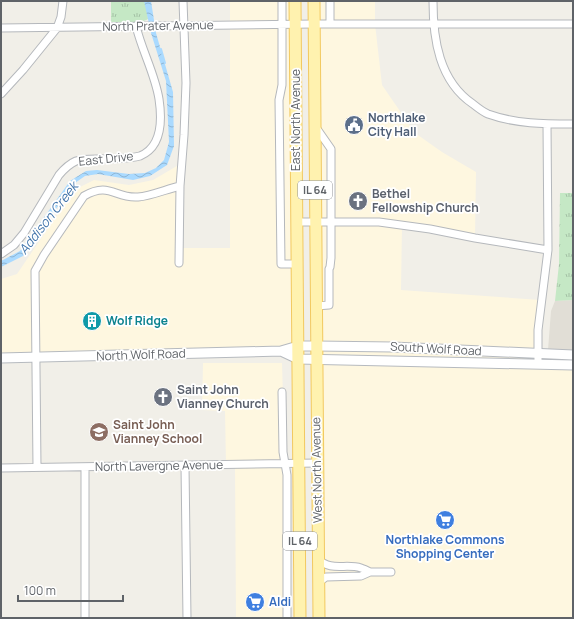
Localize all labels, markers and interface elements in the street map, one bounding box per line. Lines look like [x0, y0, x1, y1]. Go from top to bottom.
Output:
street label: North Prater Avenue [102, 16, 214, 35]
street label: East North Avenue [287, 69, 304, 171]
place label: Northlake City Hall [368, 109, 425, 140]
public building icon: Northlake City Hall [343, 114, 365, 136]
street label: East Drive [78, 147, 134, 170]
water label: Addison Creek [14, 176, 83, 258]
road number: IL 64 [298, 181, 332, 199]
place label: Bethel Fellowship Church [372, 185, 479, 216]
church icon: Bethel Fellowship Church [347, 190, 369, 212]
building icon: Wolf Ridge [81, 310, 103, 332]
place label: Wolf Ridge [106, 312, 168, 329]
street label: South Wolf Road [390, 338, 482, 359]
street label: North Wolf Road [96, 344, 186, 365]
place label: Saint John Vianney Church [177, 381, 269, 412]
church icon: Saint John Vianney Church [152, 386, 174, 408]
place label: Saint John Vianney School [113, 416, 202, 447]
street label: West North Avenue [307, 417, 326, 523]
school or university icon: Saint John Vianney School [88, 421, 110, 443]
street label: North Lavergne Avenue [95, 456, 223, 475]
supermarket icon: Northlake Commons Shopping Center [434, 509, 456, 531]
place label: Northlake Commons Shopping Center [386, 531, 505, 562]
road number: IL 64 [283, 532, 317, 550]
scale bar [18, 577, 123, 603]
text: 100 m [24, 582, 56, 599]
supermarket icon: Aldi [244, 591, 266, 613]
place label: Aldi [269, 593, 291, 610]

